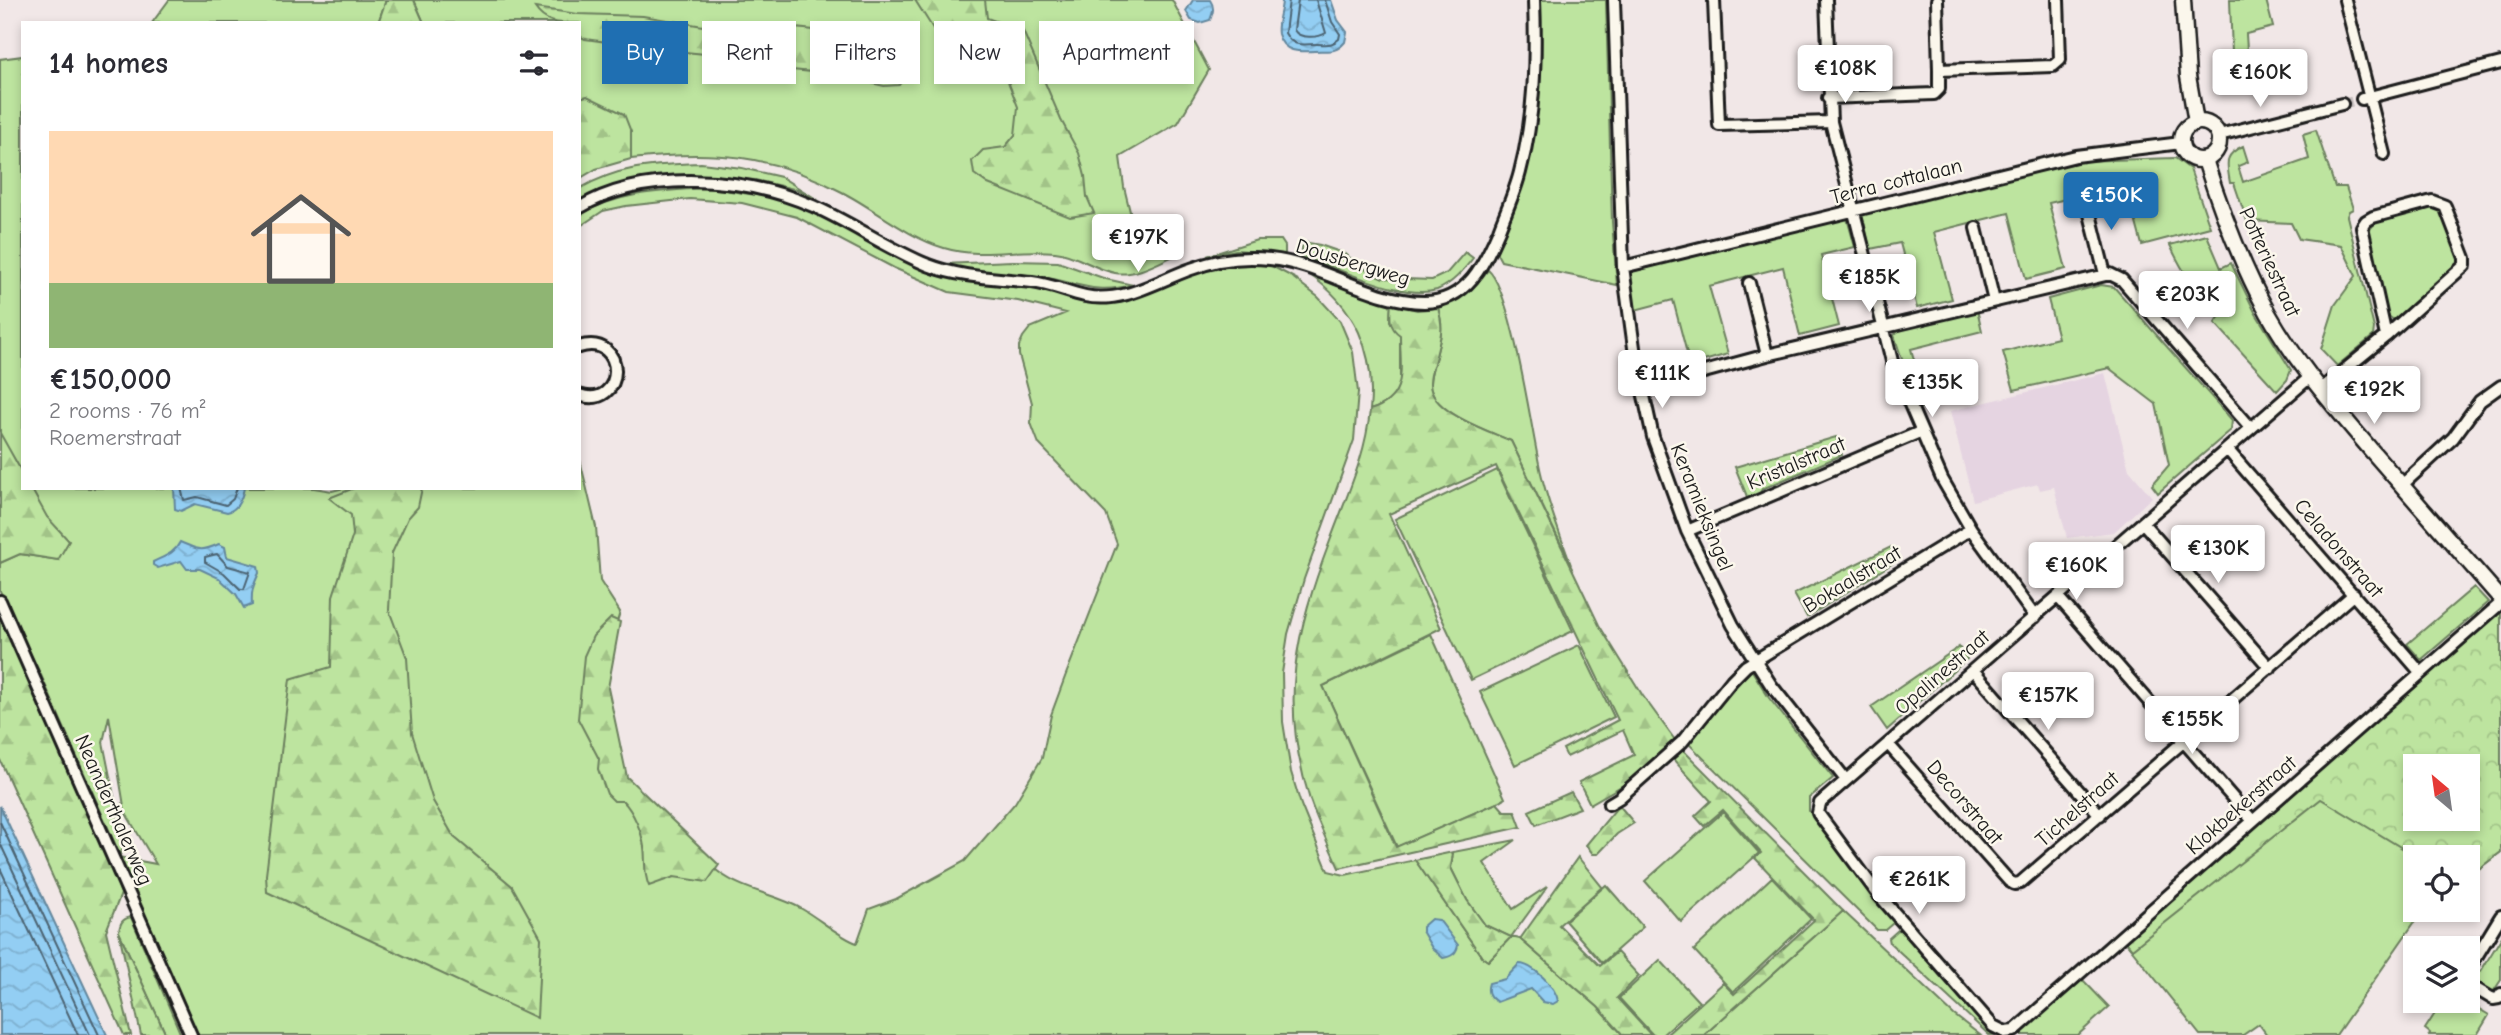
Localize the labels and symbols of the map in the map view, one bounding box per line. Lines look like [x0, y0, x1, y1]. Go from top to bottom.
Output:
pin: €108K [1796, 46, 1894, 105]
pin: €160K [2211, 50, 2309, 109]
street label: Terra cottalaan [1828, 153, 1964, 209]
pin: €150K [2062, 173, 2160, 232]
street label: Potteriestraat [2234, 204, 2306, 321]
pin: €197K [1089, 215, 1187, 274]
street label: Dousbergweg [1293, 233, 1413, 291]
pin: €185K [1820, 254, 1918, 314]
pin: €203K [2138, 272, 2236, 331]
pin: €111K [1613, 350, 1711, 410]
pin: €135K [1883, 360, 1981, 419]
pin: €192K [2325, 366, 2423, 426]
street label: Kristalstraat [1743, 431, 1850, 495]
street label: Keramieksingel [1666, 440, 1738, 574]
street label: Celadonstraat [2290, 494, 2389, 603]
pin: €130K [2169, 526, 2267, 585]
street label: Bokaalstraat [1798, 540, 1906, 618]
pin: €160K [2027, 542, 2125, 602]
street label: Opalinestraat [1890, 624, 1995, 720]
pin: €157K [1999, 672, 2097, 732]
pin: €155K [2143, 696, 2241, 756]
street label: Neanderthalerweg [70, 731, 158, 889]
street label: Klokbekerstraat [2181, 750, 2302, 859]
north arrow [2403, 754, 2480, 831]
street label: Decorstraat [1922, 755, 2009, 850]
street label: Tichelstraat [2030, 766, 2124, 852]
pin: €261K [1870, 856, 1968, 916]

